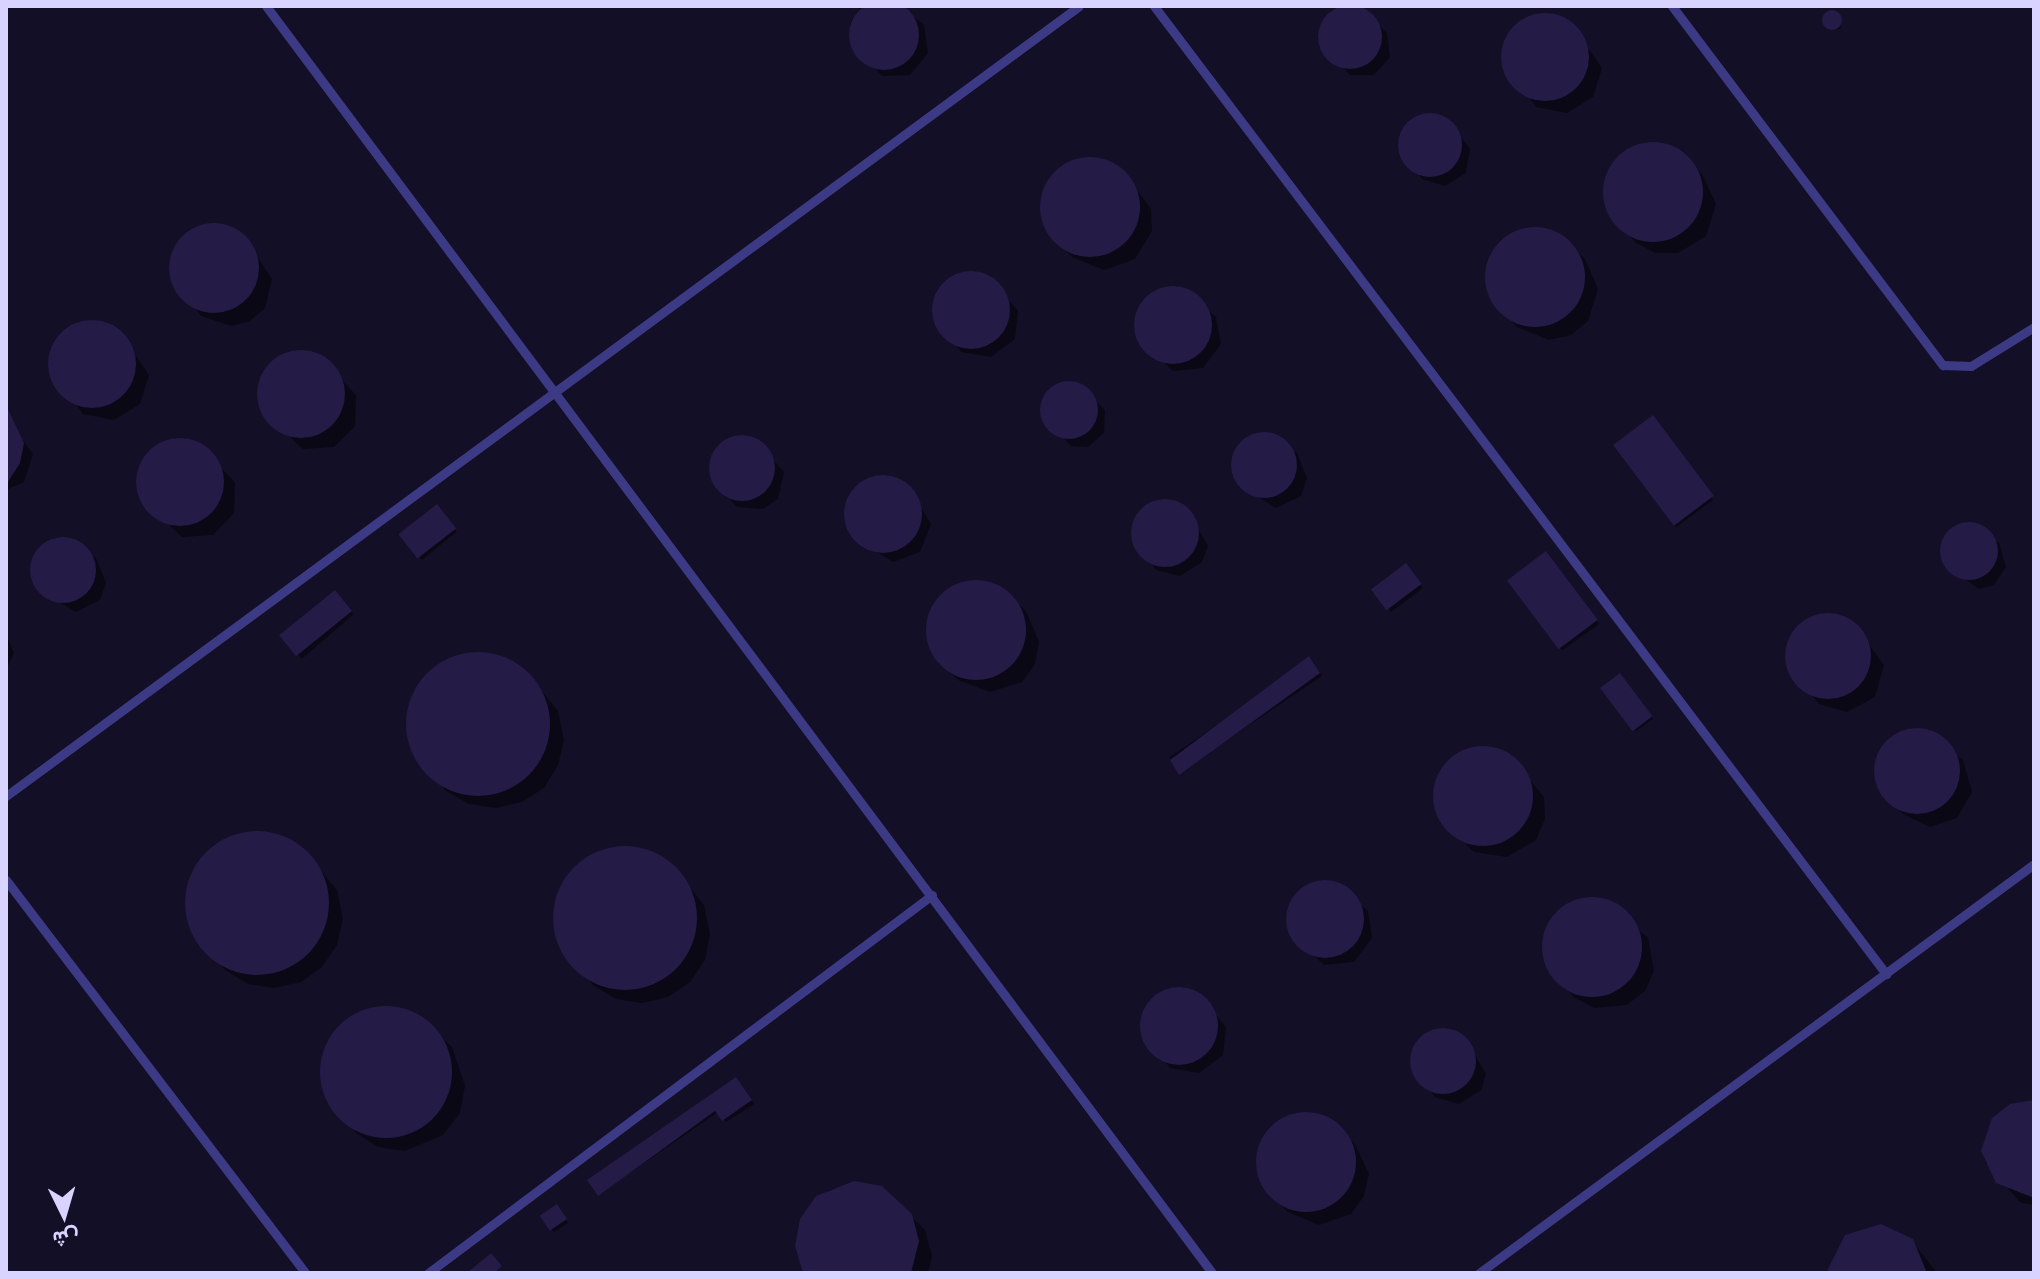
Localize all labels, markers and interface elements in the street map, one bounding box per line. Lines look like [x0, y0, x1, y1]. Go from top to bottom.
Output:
north arrow [24, 1175, 104, 1255]
text: ش [51, 1221, 81, 1257]

